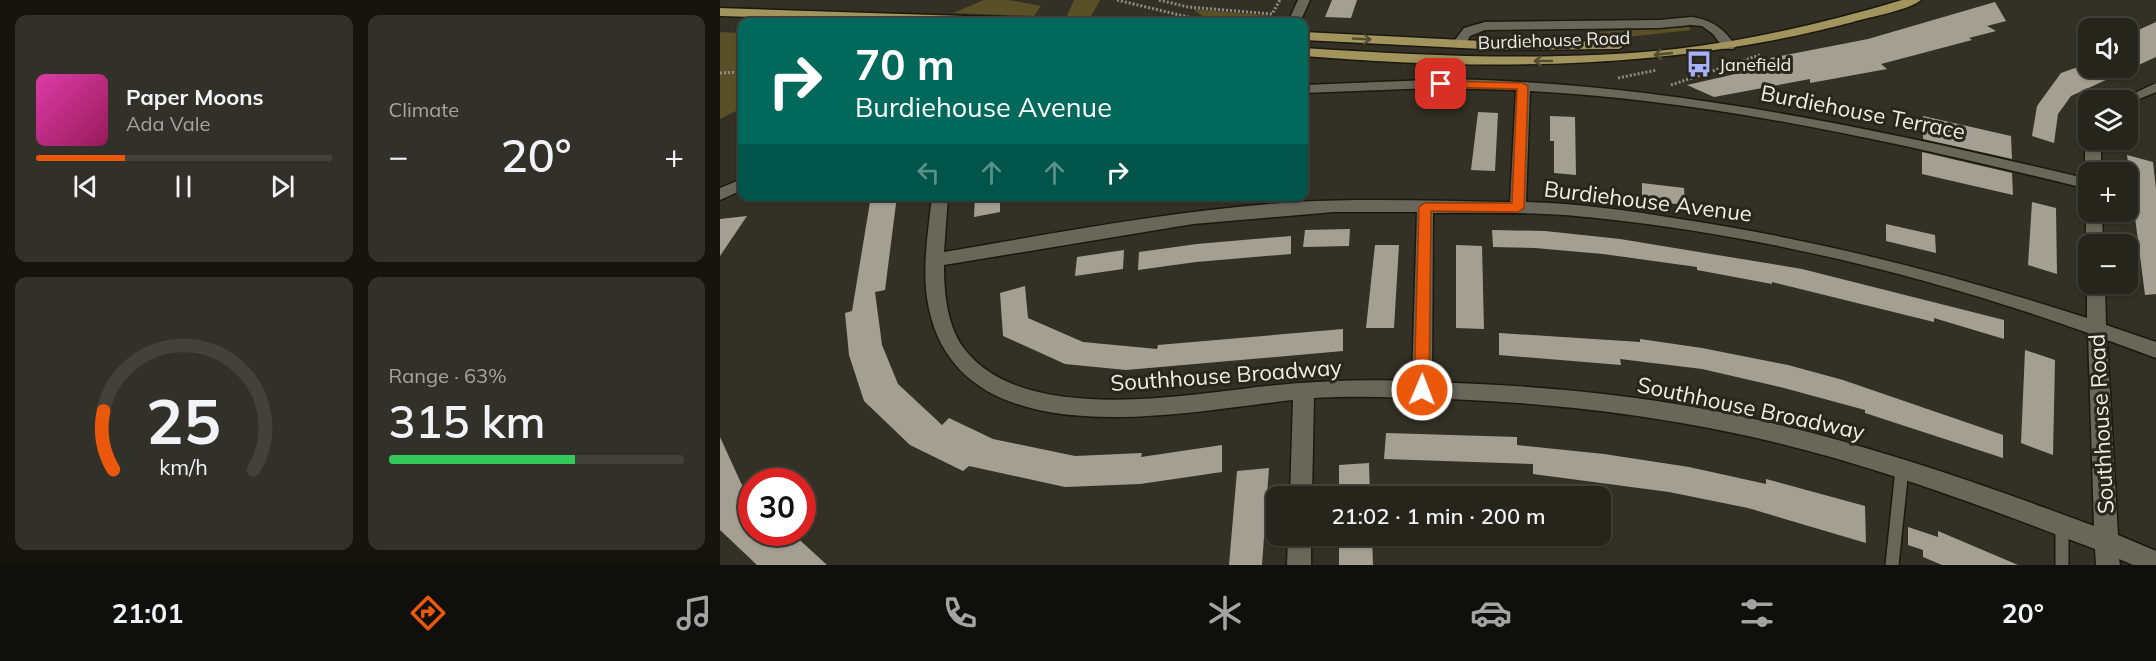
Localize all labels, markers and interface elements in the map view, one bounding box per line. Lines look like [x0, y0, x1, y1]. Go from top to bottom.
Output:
map controls [2078, 18, 2138, 294]
button: sound [2078, 18, 2138, 78]
street label: Burdiehouse Road [1477, 26, 1631, 54]
one-way arrow [1351, 34, 1371, 45]
text: 70 m [855, 38, 955, 91]
icon: right [756, 42, 834, 120]
one-way arrow [1654, 48, 1673, 59]
bus stop icon: Janefield [1684, 49, 1714, 79]
place label: Janefield [1719, 53, 1791, 76]
one-way arrow [1533, 55, 1553, 66]
pin [1415, 58, 1466, 109]
icon: arrive [1424, 67, 1457, 100]
street label: Burdiehouse Terrace [1758, 78, 1968, 146]
text: Paper Moons [126, 83, 264, 111]
text: Burdiehouse Avenue [855, 90, 1112, 124]
button: layers [2078, 90, 2138, 150]
text: Climate [389, 97, 459, 122]
text: Ada Vale [126, 111, 210, 136]
text: 20° [501, 127, 572, 183]
text: − [389, 135, 408, 176]
text: + [664, 135, 684, 176]
icon: left [912, 156, 945, 189]
icon: ahead [975, 156, 1008, 189]
icon: ahead [1038, 156, 1071, 189]
icon: right [1101, 156, 1134, 189]
button: + [2078, 162, 2138, 222]
icon: previous [69, 170, 102, 203]
icon: pause [167, 170, 200, 203]
icon: next [266, 170, 299, 203]
street label: Burdiehouse Avenue [1542, 174, 1754, 228]
button: − [2078, 234, 2138, 294]
street label: Southhouse Road [2082, 333, 2120, 515]
street label: Southhouse Broadway [1109, 353, 1343, 397]
position arrow [1390, 358, 1454, 422]
text: Range · 63% [389, 363, 507, 388]
street label: Southhouse Broadway [1635, 370, 1868, 446]
text: 25 [146, 381, 221, 460]
text: 315 km [389, 393, 545, 449]
text: km/h [159, 454, 208, 481]
speed limit sign: 30 [738, 468, 816, 546]
text: 21:02 · 1 min · 200 m [1331, 502, 1546, 530]
icon: directions [407, 592, 449, 634]
icon: music [673, 592, 715, 634]
icon: phone [939, 592, 981, 634]
icon: climate [1204, 592, 1246, 634]
icon: car [1470, 592, 1512, 634]
icon: filters [1736, 592, 1778, 634]
text: 21:01 [112, 596, 183, 630]
text: 20° [2001, 596, 2044, 630]

